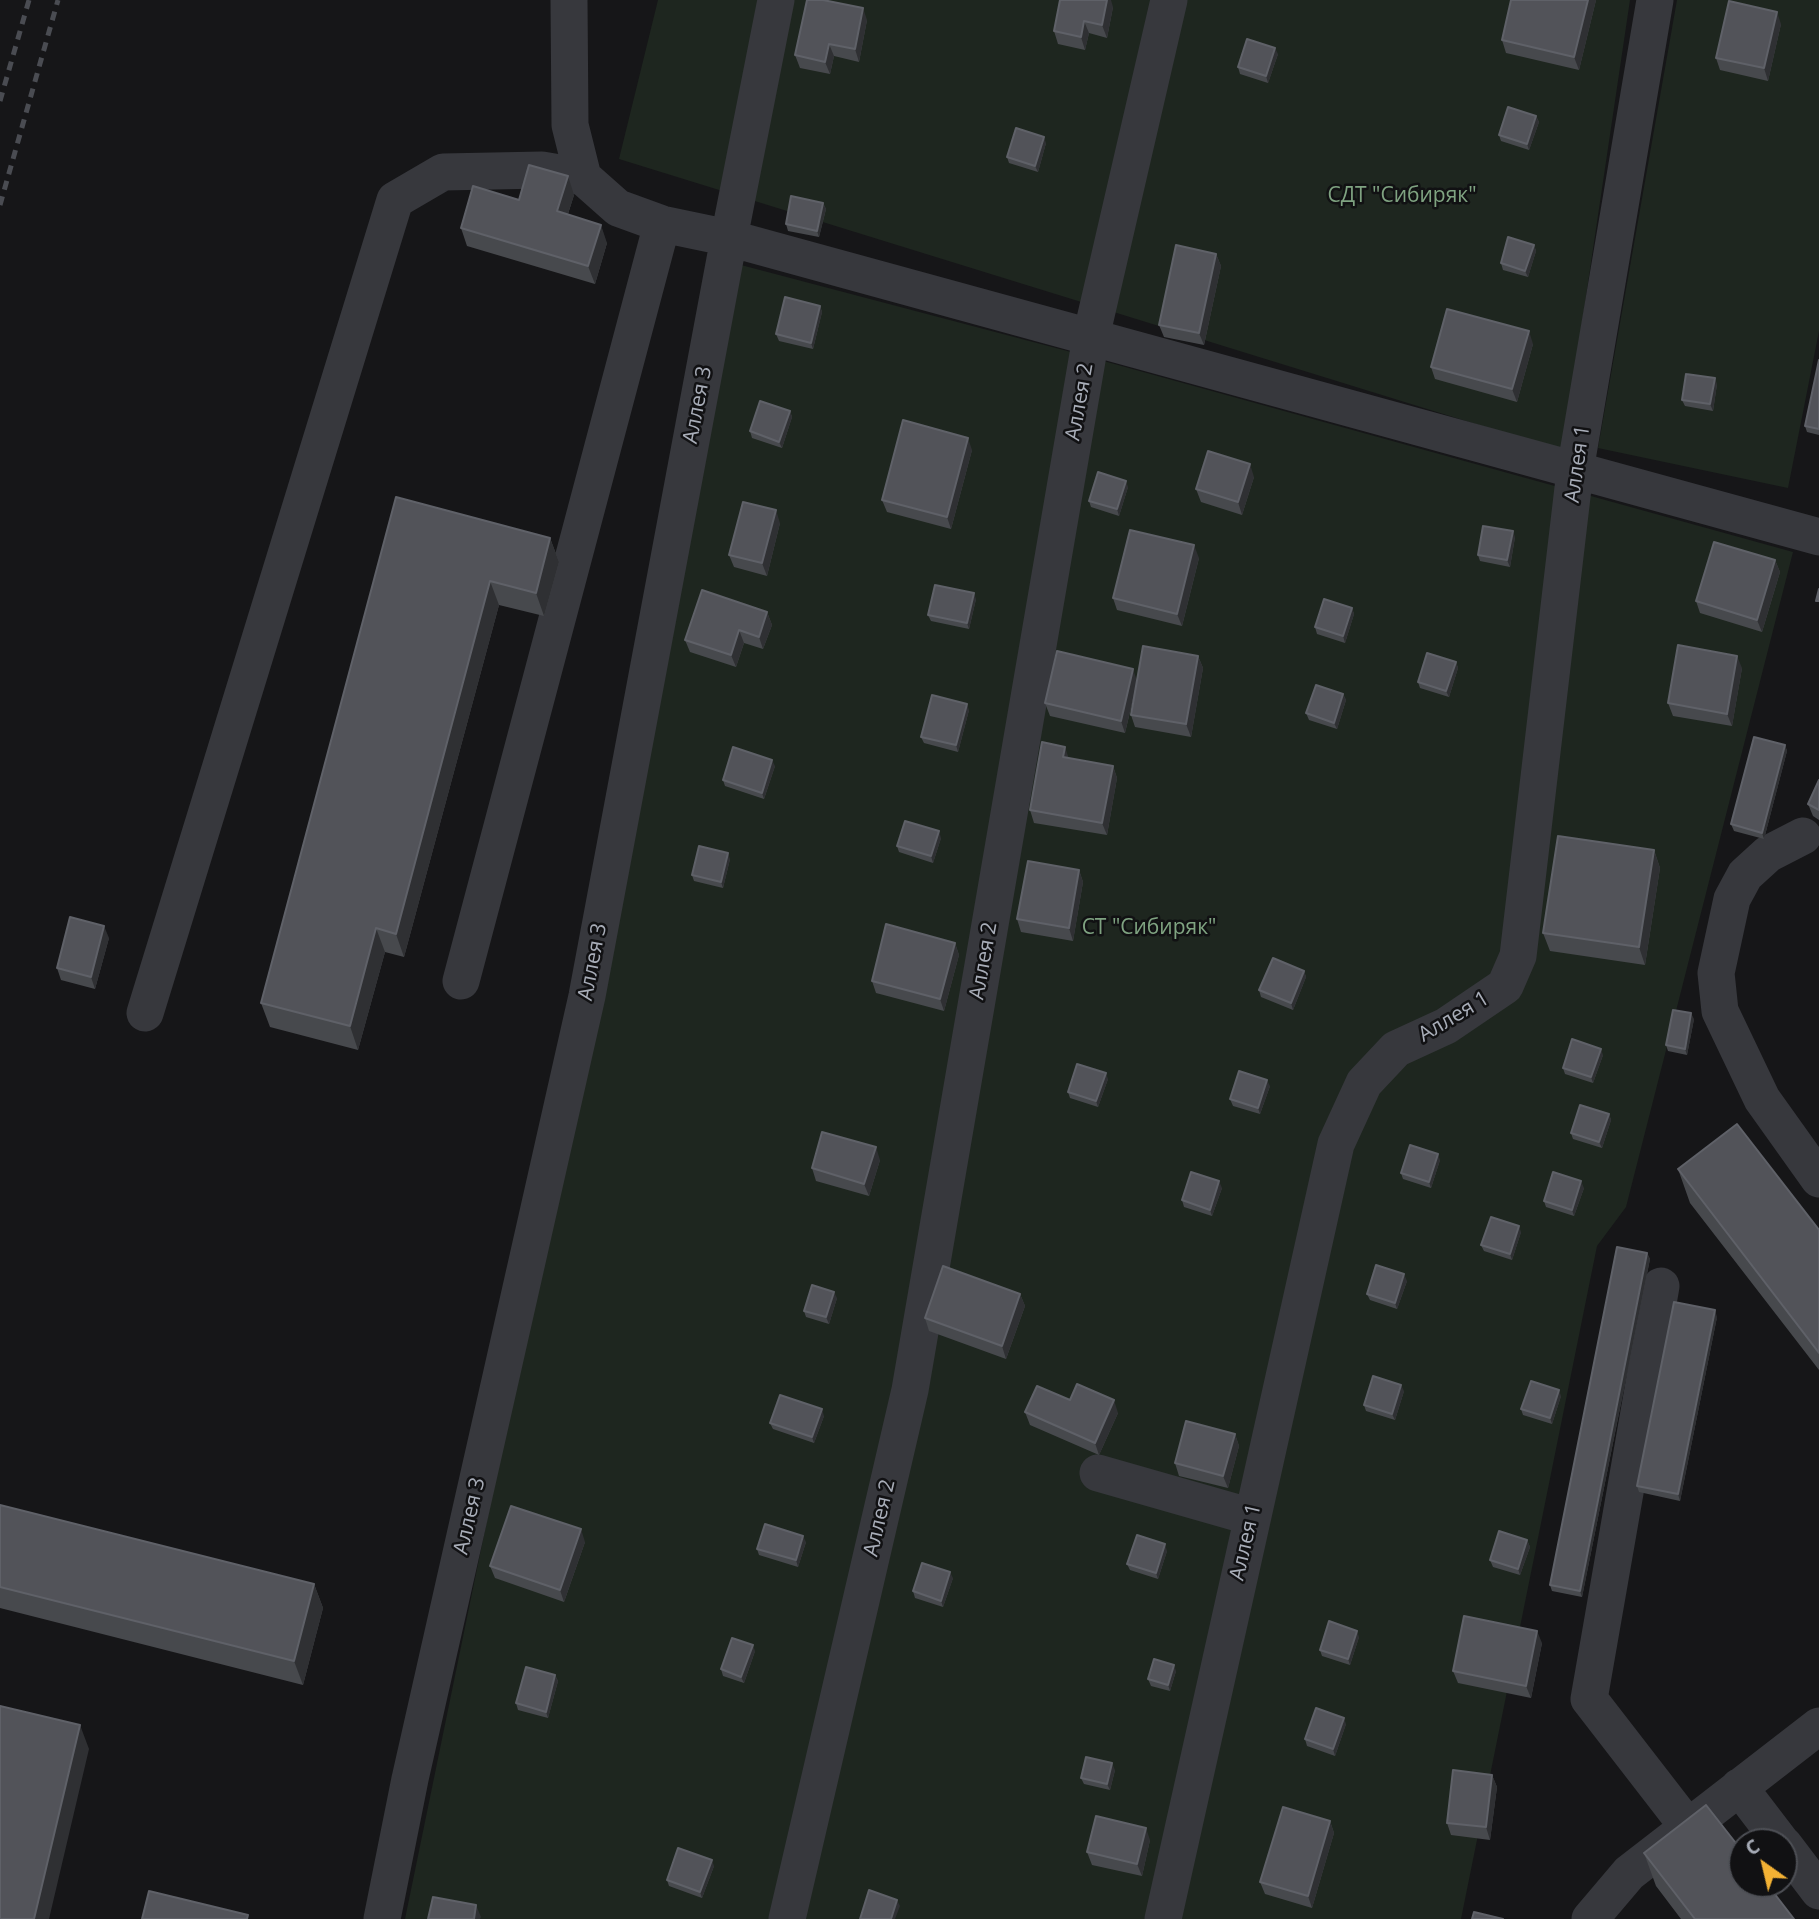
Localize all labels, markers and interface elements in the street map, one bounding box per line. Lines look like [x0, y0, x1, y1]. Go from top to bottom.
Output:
park label: СДТ "Сибиряк" [1327, 183, 1477, 209]
street label: Аллея 2 [1061, 361, 1099, 443]
street label: Аллея 3 [678, 364, 718, 446]
street label: Аллея 1 [1560, 424, 1596, 504]
park label: СТ "Сибиряк" [1082, 915, 1216, 941]
street label: Аллея 2 [965, 920, 1003, 1002]
street label: Аллея 3 [573, 921, 613, 1003]
street label: Аллея 1 [1414, 986, 1494, 1048]
street label: Аллея 3 [449, 1475, 491, 1557]
street label: Аллея 2 [859, 1477, 901, 1559]
street label: Аллея 1 [1225, 1501, 1267, 1583]
north arrow [1728, 1828, 1798, 1898]
text: С [1740, 1833, 1765, 1861]

